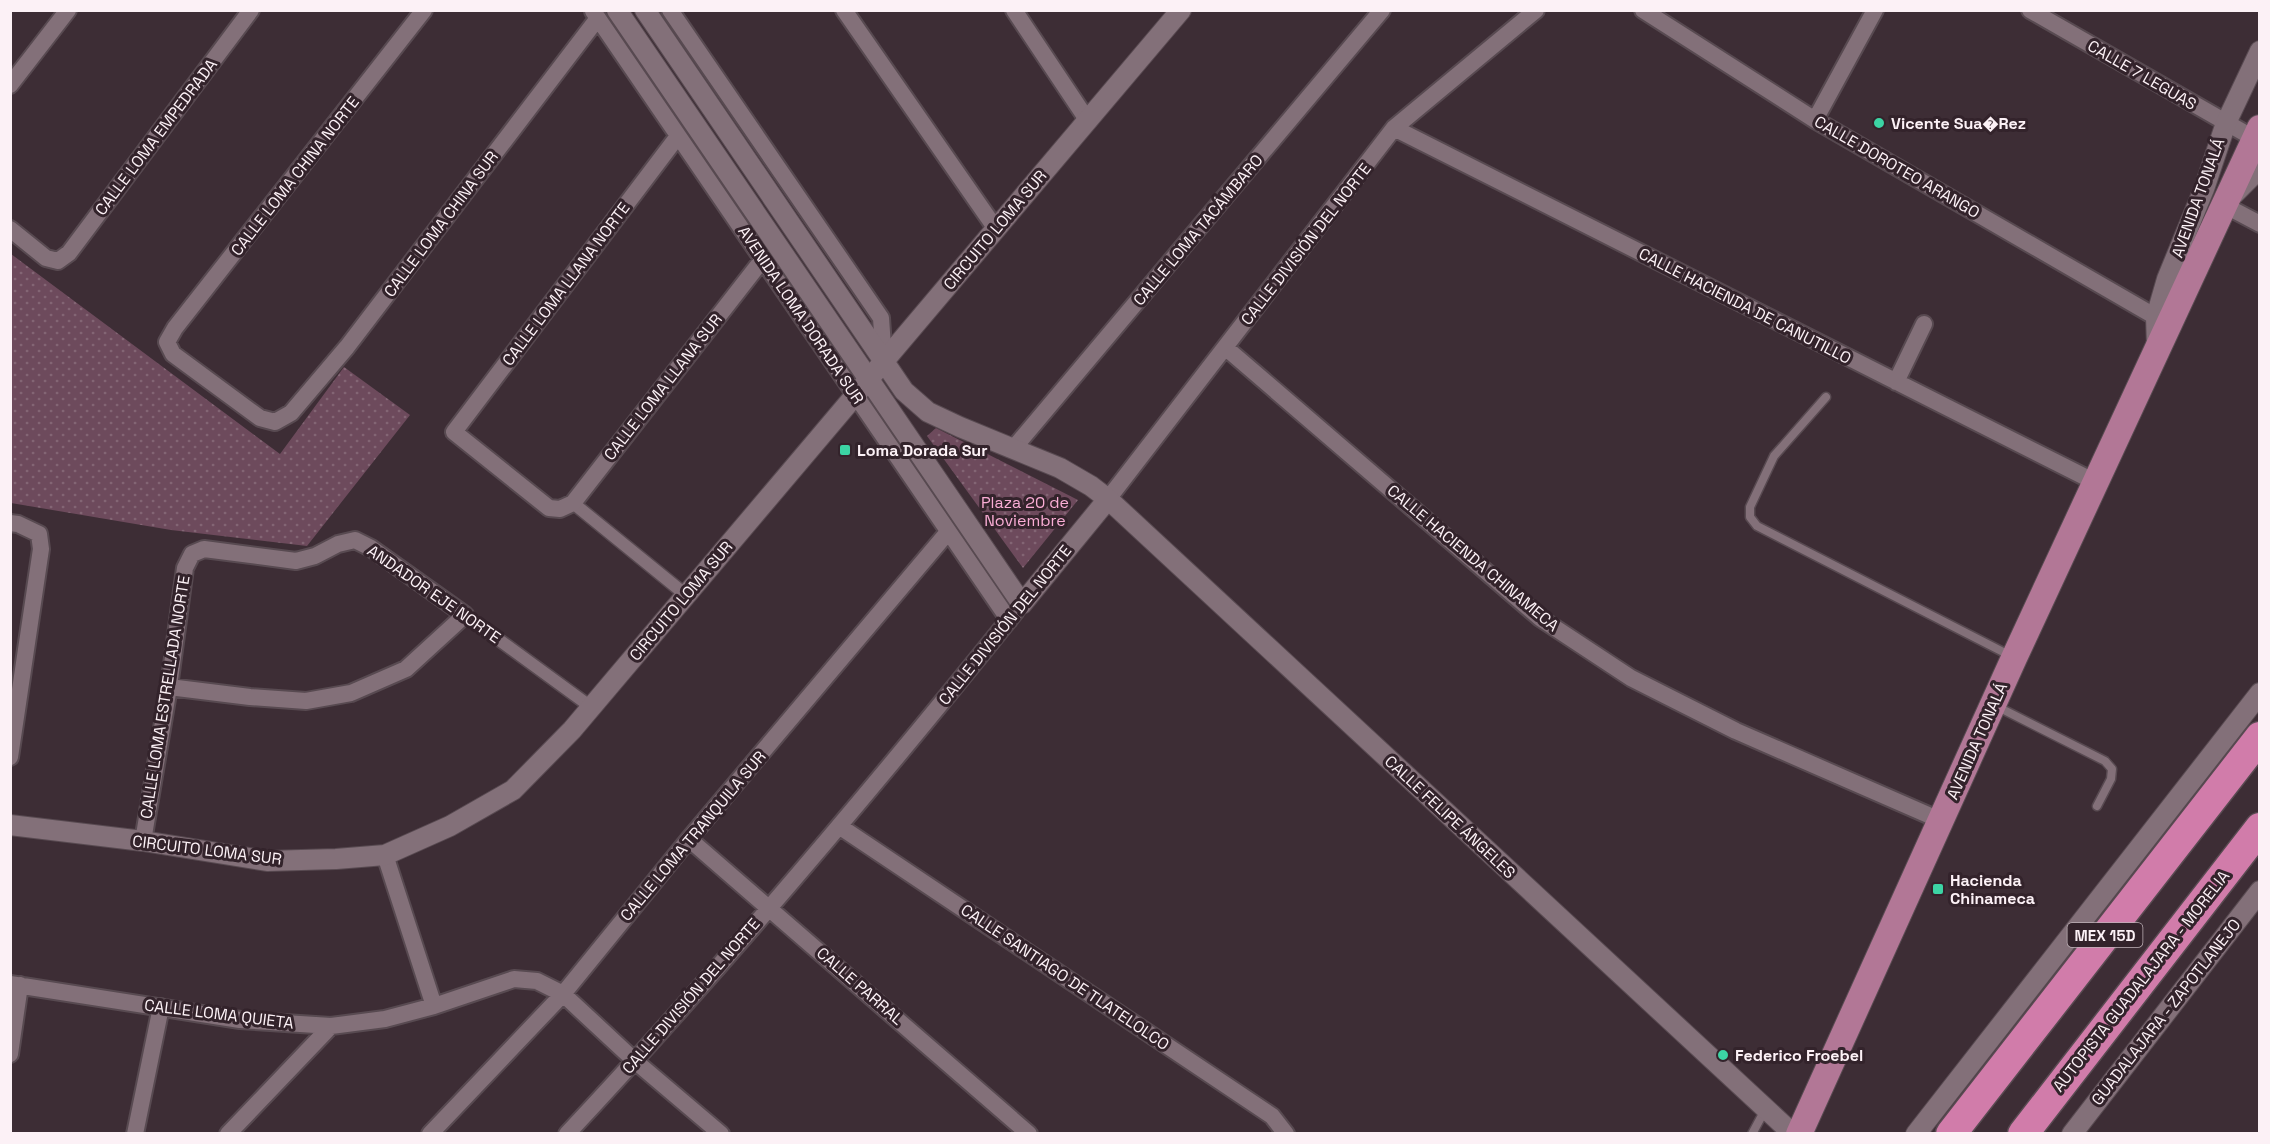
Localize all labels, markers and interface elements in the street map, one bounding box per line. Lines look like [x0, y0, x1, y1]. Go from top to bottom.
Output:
street label: CALLE 7 LEGUAS [2084, 35, 2200, 115]
street label: CALLE LOMA EMPEDRADA [90, 55, 222, 219]
street label: CALLE LOMA CHINA NORTE [226, 92, 364, 260]
street label: CALLE DOROTEO ARANGO [1811, 111, 1983, 223]
place label: Vicente Sua�Rez [1891, 113, 2026, 134]
marker: Vicente Sua�Rez [1872, 116, 1886, 130]
street label: AVENIDA TONALÁ [2167, 135, 2229, 261]
street label: CALLE LOMA CHINA SUR [379, 147, 503, 301]
street label: CALLE LOMA TACÁMBARO [1129, 150, 1267, 310]
street label: CALLE DIVISIÓN DEL NORTE [1236, 159, 1376, 329]
street label: CIRCUITO LOMA SUR [939, 166, 1051, 294]
street label: CALLE LOMA LLANA NORTE [498, 198, 634, 370]
street label: AVENIDA LOMA DORADA SUR [733, 222, 869, 408]
street label: CALLE HACIENDA DE CANUTILLO [1635, 243, 1855, 369]
street label: CALLE LOMA LLANA SUR [599, 309, 727, 465]
place label: Loma Dorada Sur [857, 440, 988, 461]
marker: Loma Dorada Sur [838, 443, 852, 457]
street label: CALLE HACIENDA CHINAMECA [1383, 480, 1563, 636]
park label: Plaza 20 de Noviembre [981, 492, 1069, 531]
street label: CIRCUITO LOMA SUR [625, 537, 737, 665]
street label: ANDADOR EJE NORTE [363, 540, 505, 648]
street label: CALLE DIVISIÓN DEL NORTE [934, 541, 1076, 709]
street label: CALLE LOMA ESTRELLADA NORTE [135, 574, 195, 820]
street label: AVENIDA TONALÁ [1942, 679, 2012, 803]
street label: CALLE LOMA TRANQUILA SUR [616, 746, 770, 926]
street label: CALLE FELIPE ÁNGELES [1380, 751, 1520, 883]
street label: CIRCUITO LOMA SUR [131, 830, 283, 870]
street label: AUTOPISTA GUADALAJARA - MORELIA [2048, 866, 2234, 1096]
place label: Hacienda Chinameca [1950, 870, 2035, 909]
marker: Hacienda Chinameca [1931, 882, 1945, 896]
street label: CALLE SANTIAGO DE TLATELOLCO [957, 899, 1173, 1055]
street label: CALLE DIVISIÓN DEL NORTE [617, 914, 765, 1078]
street label: GUADALAJARA - ZAPOTLANEJO [2087, 915, 2245, 1109]
road number: MEX 15D [2068, 923, 2142, 947]
street label: CALLE PARRAL [812, 942, 908, 1030]
street label: CALLE LOMA QUIETA [143, 994, 295, 1034]
place label: Federico Froebel [1735, 1045, 1863, 1066]
marker: Federico Froebel [1716, 1048, 1730, 1062]

